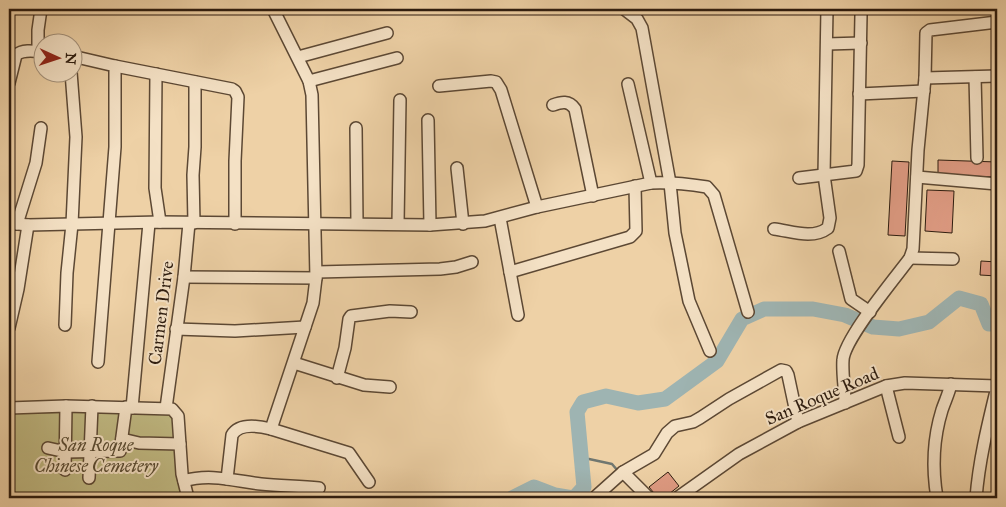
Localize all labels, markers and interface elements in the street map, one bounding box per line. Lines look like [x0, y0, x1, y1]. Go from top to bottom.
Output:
north arrow [32, 32, 82, 82]
text: N [62, 52, 79, 65]
street label: Carmen Drive [144, 260, 178, 366]
street label: San Roque Road [762, 362, 882, 431]
park label: San Roque Chinese Cemetery [34, 434, 159, 477]

